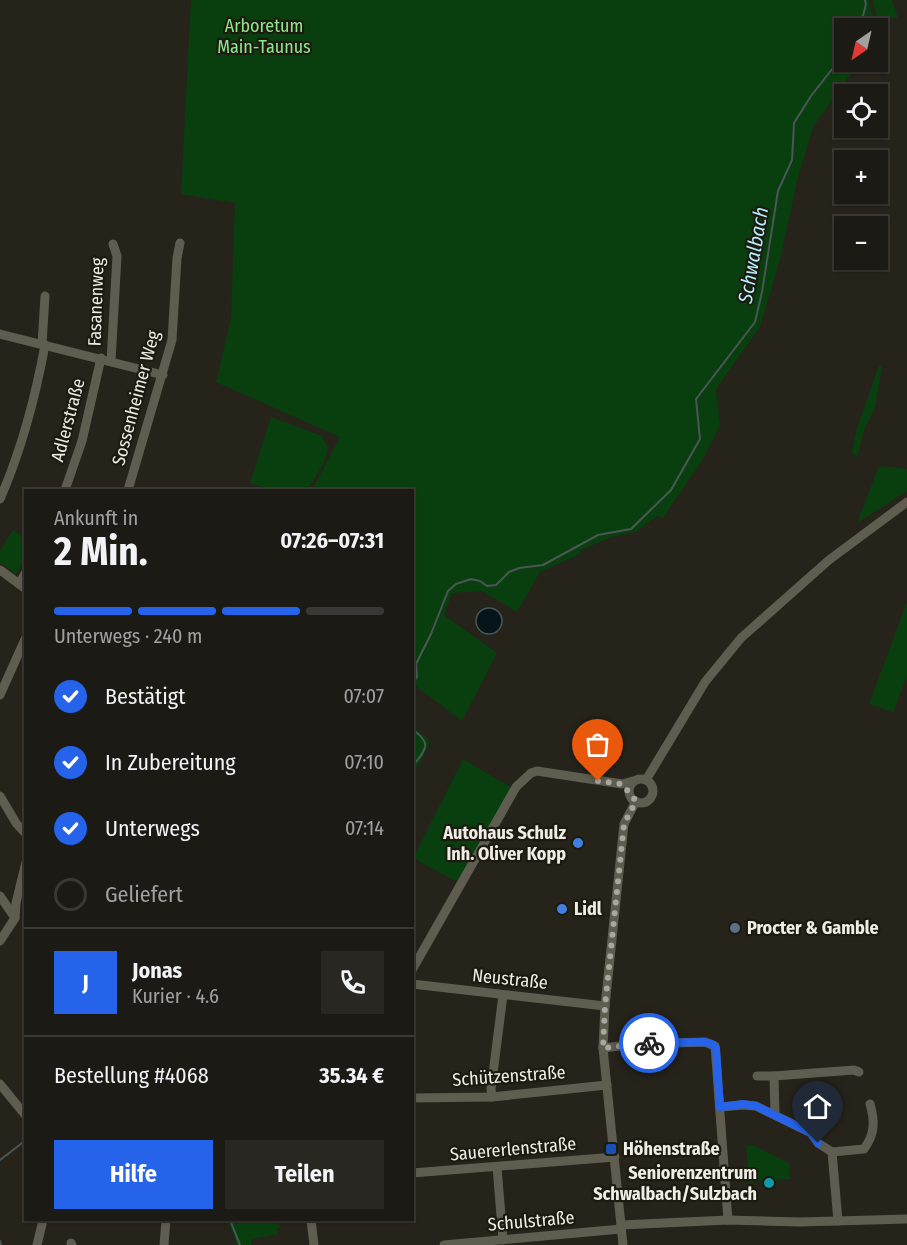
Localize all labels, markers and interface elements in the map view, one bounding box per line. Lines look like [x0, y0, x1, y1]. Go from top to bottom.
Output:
park label: Arboretum Main-Taunus [217, 15, 311, 58]
north arrow [834, 18, 888, 72]
map controls [834, 18, 888, 270]
button: locate [834, 84, 888, 138]
button: + [834, 150, 888, 204]
water label: Schwalbach [733, 205, 773, 306]
button: − [834, 216, 888, 270]
street label: Fasanenweg [83, 257, 109, 347]
street label: Sossenheimer Weg [107, 328, 165, 468]
street label: Adlerstraße [46, 376, 90, 464]
text: Ankunft in [54, 506, 138, 530]
text: 07:26–07:31 [280, 527, 384, 554]
text: 2 Min. [54, 529, 148, 575]
text: Unterwegs · 240 m [54, 624, 202, 648]
icon: check [54, 680, 87, 713]
text: Bestätigt [105, 683, 185, 710]
text: 07:07 [343, 684, 384, 708]
pin [572, 719, 623, 781]
icon: bag [581, 728, 614, 761]
icon: check [54, 746, 87, 779]
text: In Zubereitung [105, 749, 236, 776]
text: 07:10 [344, 750, 384, 774]
icon: check [54, 812, 87, 845]
text: Unterwegs [105, 815, 200, 842]
text: 07:14 [345, 816, 384, 840]
place label: Autohaus Schulz Inh. Oliver Kopp [442, 822, 566, 865]
marker: Autohaus Schulz Inh. Oliver Kopp [571, 836, 585, 850]
text: Geliefert [105, 881, 183, 908]
place label: Lidl [574, 898, 602, 920]
marker: Lidl [555, 902, 569, 916]
place label: Procter & Gamble [747, 917, 879, 939]
marker: Procter & Gamble [728, 921, 742, 935]
button: phone [321, 951, 384, 1014]
text: Jonas [132, 957, 182, 984]
street label: Neustraße [471, 964, 549, 994]
text: J [82, 969, 89, 996]
text: Kurier · 4.6 [132, 984, 219, 1008]
courier [619, 1013, 679, 1073]
icon: bike [633, 1027, 666, 1060]
street label: Schützenstraße [452, 1061, 566, 1091]
text: Bestellung #4068 [54, 1062, 209, 1089]
text: 35.34 € [319, 1062, 384, 1089]
pin [792, 1081, 843, 1143]
icon: home [801, 1090, 834, 1123]
street label: Sauererlenstraße [449, 1133, 577, 1165]
place label: Höhenstraße [623, 1138, 720, 1160]
button: Hilfe [54, 1140, 213, 1209]
button: Teilen [225, 1140, 384, 1209]
marker: Höhenstraße [604, 1142, 618, 1156]
place label: Seniorenzentrum Schwalbach/Sulzbach [593, 1162, 757, 1205]
marker: Seniorenzentrum Schwalbach/Sulzbach [762, 1176, 776, 1190]
street label: Schulstraße [487, 1206, 575, 1236]

